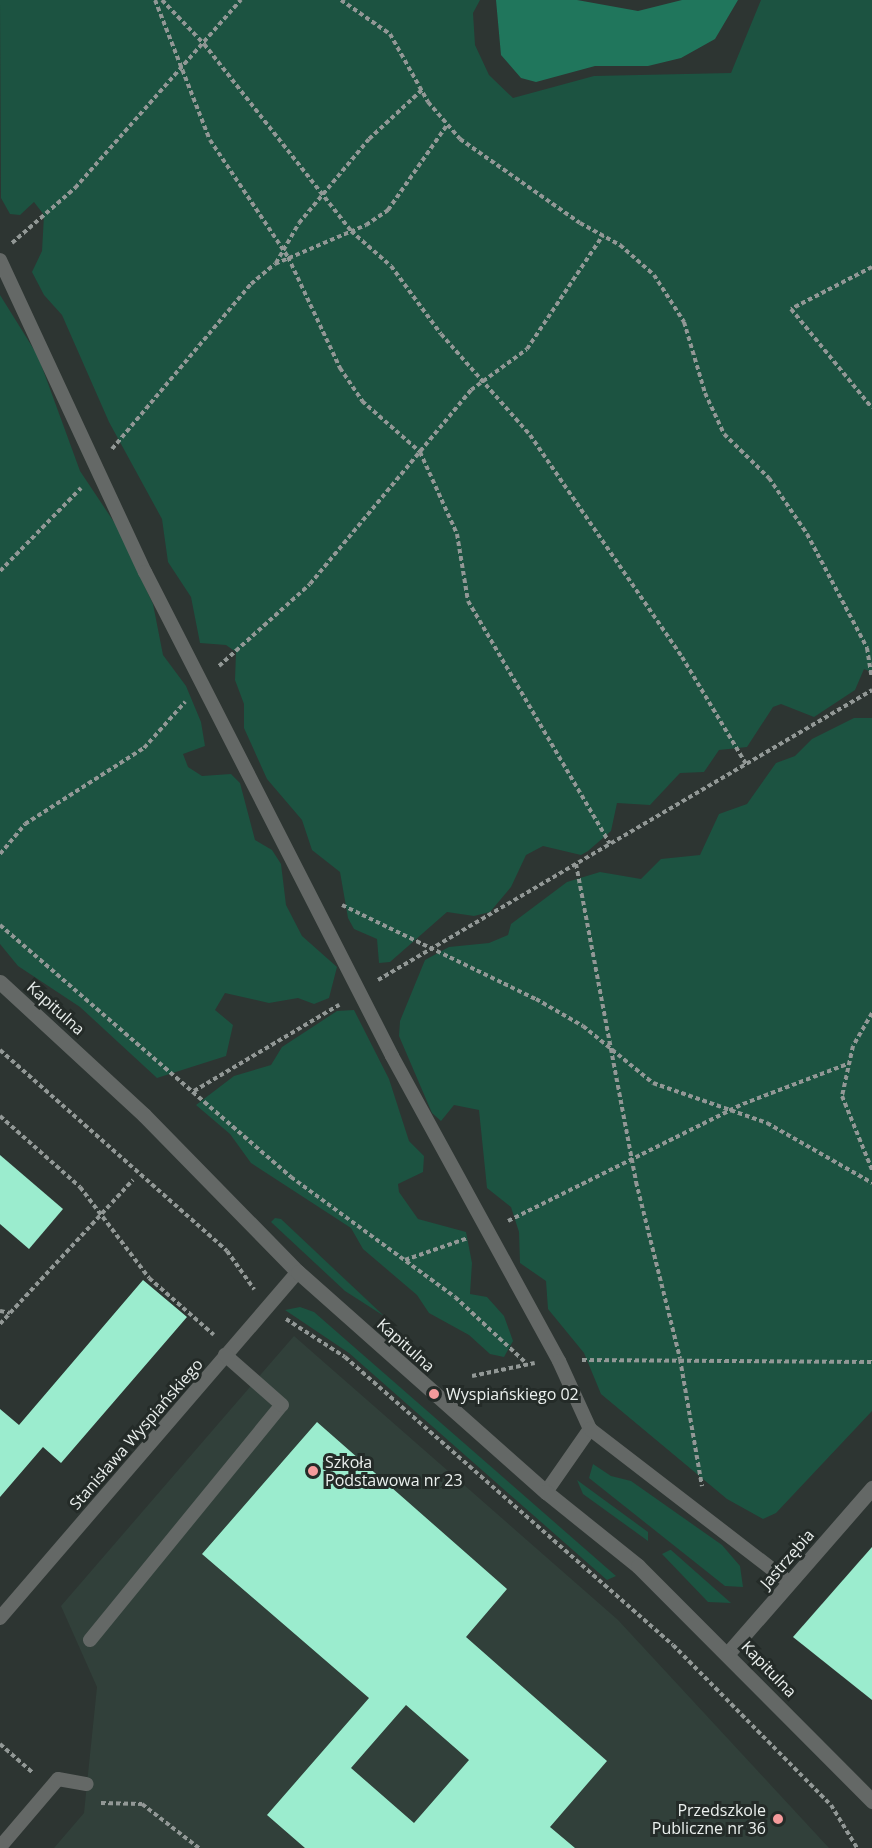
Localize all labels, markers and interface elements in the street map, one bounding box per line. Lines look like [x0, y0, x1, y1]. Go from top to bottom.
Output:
street label: Kapitulna [23, 977, 89, 1039]
street label: Kapitulna [373, 1314, 439, 1376]
street label: Stanisława Wyspiańskiego [65, 1355, 207, 1513]
place label: Wyspiańskiego 02 [446, 1384, 579, 1404]
marker: Wyspiańskiego 02 [427, 1387, 441, 1401]
place label: Szkoła Podstawowa nr 23 [325, 1452, 463, 1490]
marker: Szkoła Podstawowa nr 23 [306, 1464, 320, 1478]
street label: Jastrzębia [756, 1525, 818, 1593]
street label: Kapitulna [738, 1637, 800, 1701]
place label: Przedszkole Publiczne nr 36 [652, 1800, 766, 1838]
marker: Przedszkole Publiczne nr 36 [771, 1812, 785, 1826]

